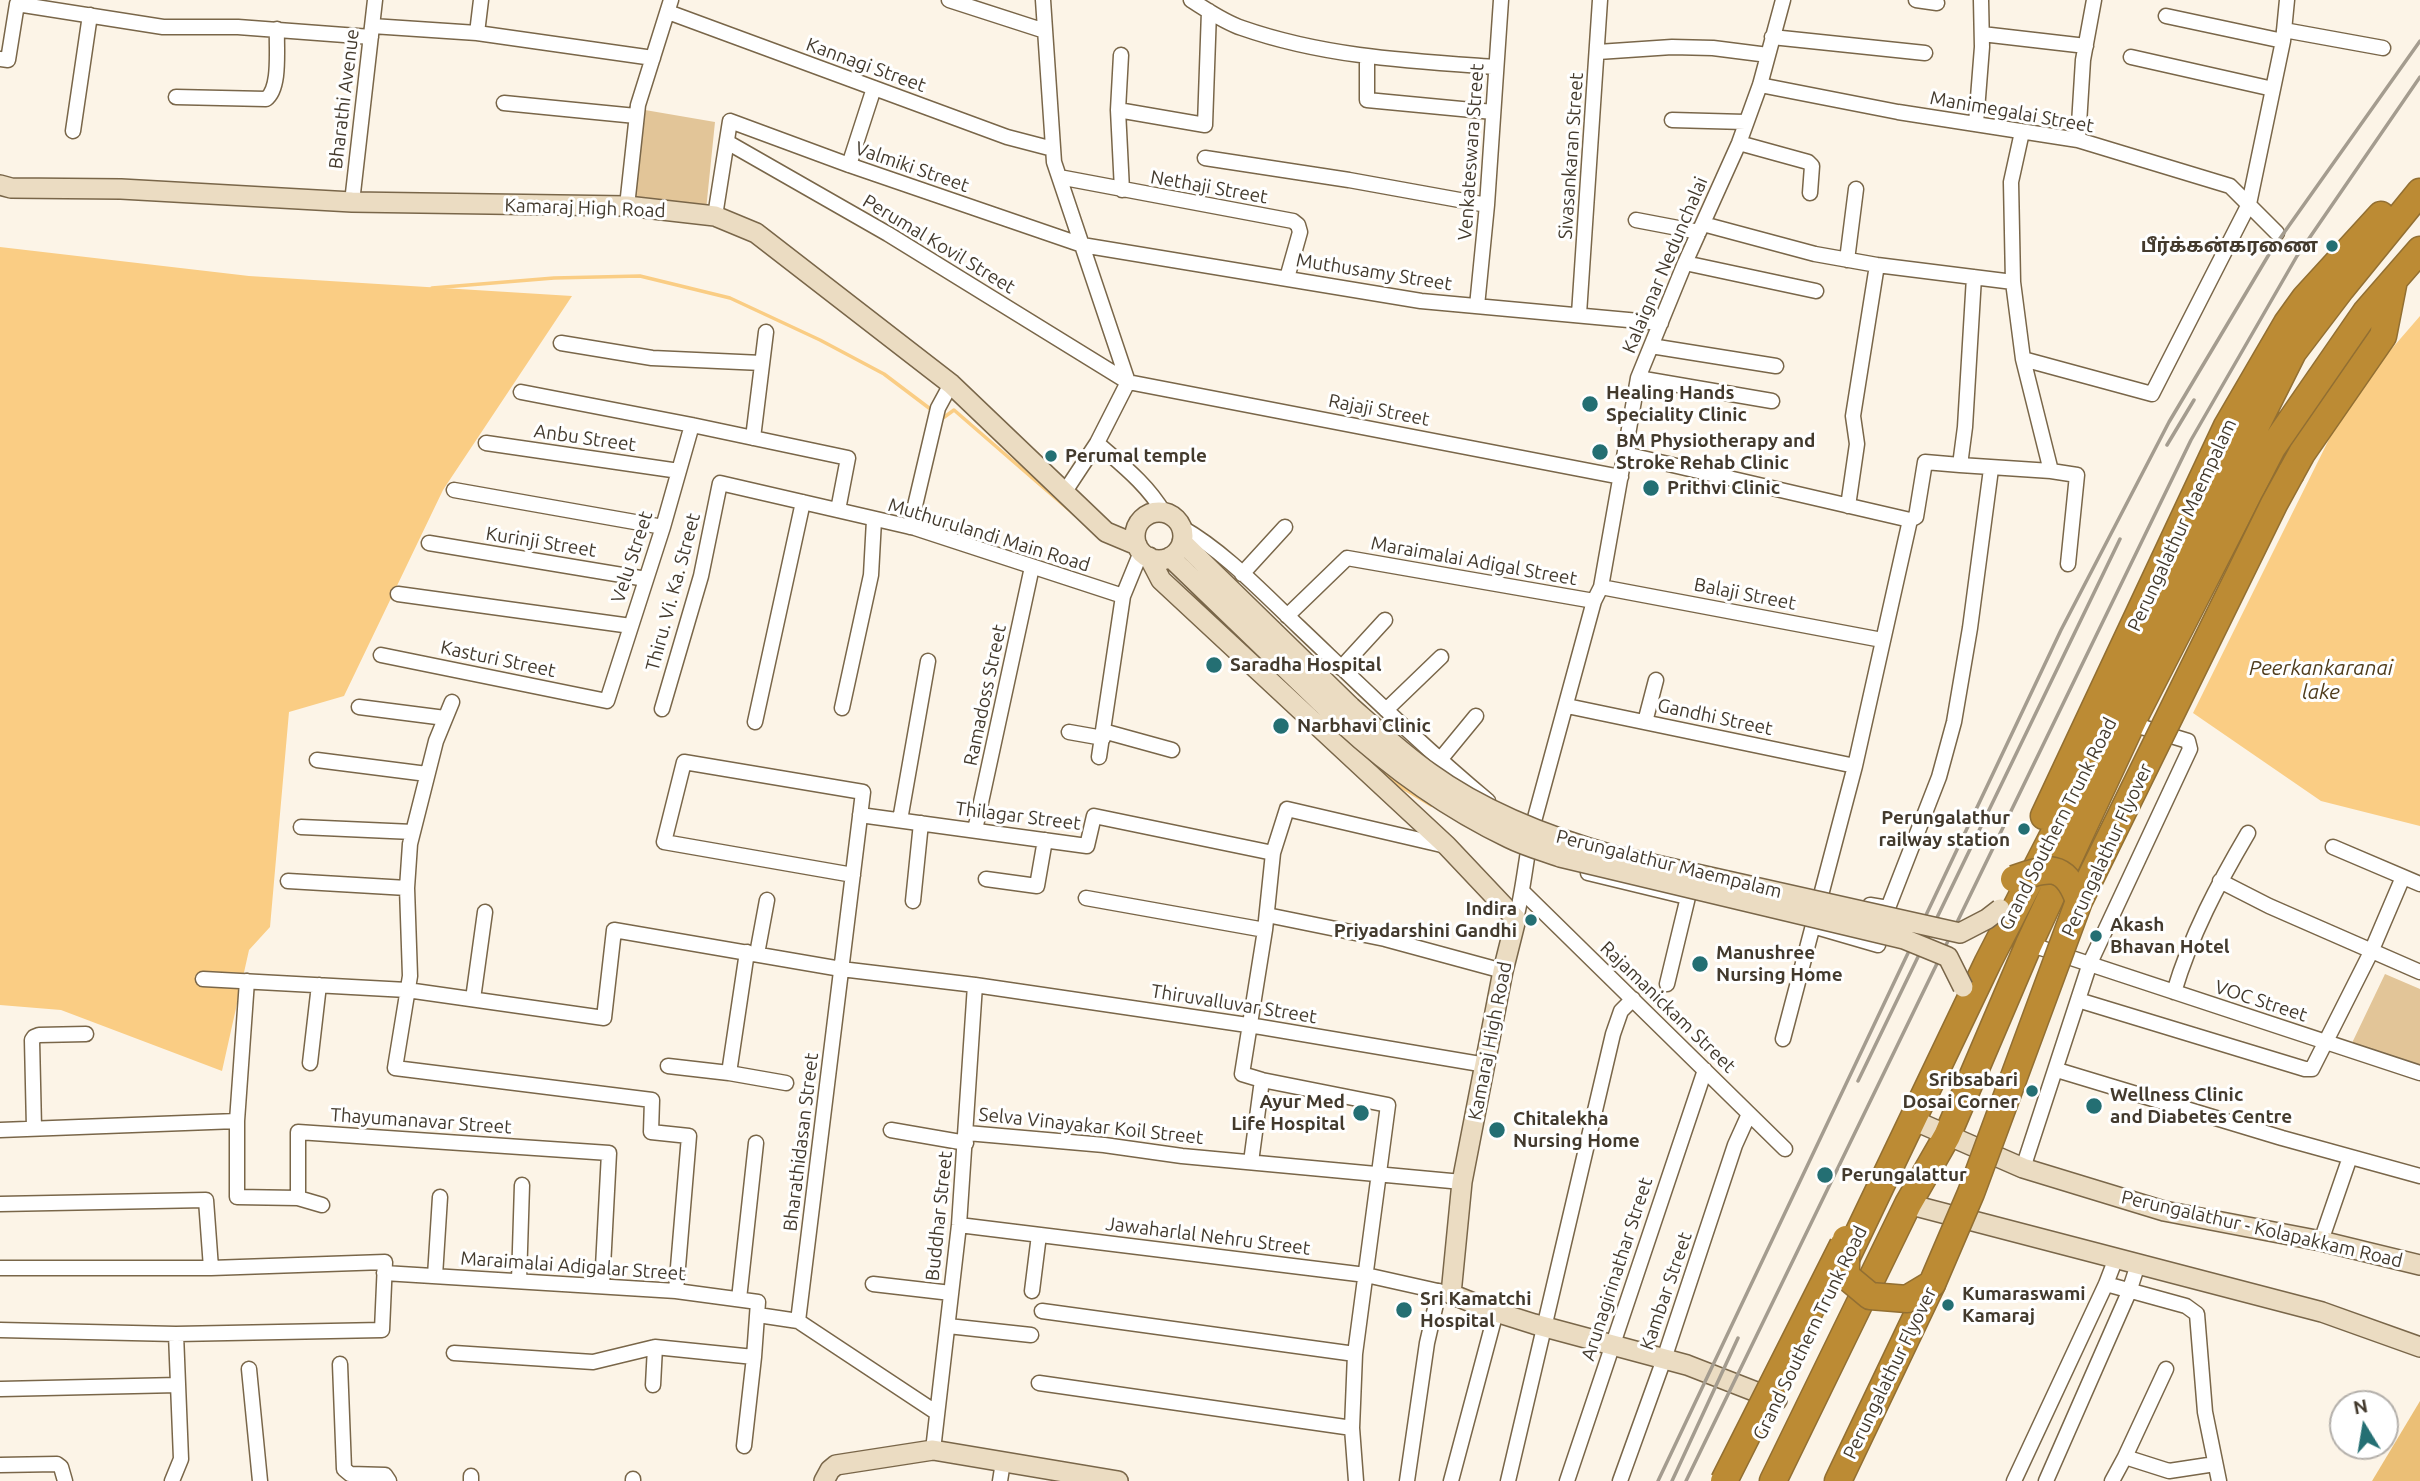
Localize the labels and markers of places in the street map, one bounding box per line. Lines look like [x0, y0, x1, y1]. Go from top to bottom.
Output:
place label: பீர்க்கன்கரணை [2141, 235, 2318, 257]
marker: பீர்க்கன்கரணை [2324, 238, 2340, 254]
place label: Healing Hands Speciality Clinic [1606, 382, 1747, 426]
marker: Healing Hands Speciality Clinic [1580, 394, 1600, 414]
place label: BM Physiotherapy and Stroke Rehab Clinic [1616, 430, 1815, 474]
marker: BM Physiotherapy and Stroke Rehab Clinic [1590, 442, 1610, 462]
place label: Perumal temple [1065, 445, 1207, 467]
marker: Perumal temple [1043, 448, 1059, 464]
place label: Prithvi Clinic [1667, 477, 1780, 499]
marker: Prithvi Clinic [1641, 478, 1661, 498]
place label: Saradha Hospital [1230, 654, 1381, 676]
marker: Saradha Hospital [1204, 655, 1224, 675]
place label: Narbhavi Clinic [1297, 715, 1431, 737]
marker: Narbhavi Clinic [1271, 716, 1291, 736]
place label: Perungalathur railway station [1879, 807, 2010, 851]
marker: Perungalathur railway station [2016, 821, 2032, 837]
place label: Indira Priyadarshini Gandhi [1334, 898, 1517, 942]
marker: Indira Priyadarshini Gandhi [1523, 912, 1539, 928]
place label: Akash Bhavan Hotel [2110, 914, 2230, 958]
marker: Akash Bhavan Hotel [2088, 928, 2104, 944]
place label: Manushree Nursing Home [1716, 942, 1843, 986]
marker: Manushree Nursing Home [1690, 954, 1710, 974]
place label: Sribsabari Dosai Corner [1903, 1069, 2018, 1113]
marker: Sribsabari Dosai Corner [2024, 1083, 2040, 1099]
place label: Wellness Clinic and Diabetes Centre [2110, 1084, 2292, 1128]
place label: Ayur Med Life Hospital [1231, 1091, 1345, 1135]
marker: Wellness Clinic and Diabetes Centre [2084, 1096, 2104, 1116]
marker: Ayur Med Life Hospital [1351, 1103, 1371, 1123]
place label: Chitalekha Nursing Home [1513, 1108, 1640, 1152]
marker: Chitalekha Nursing Home [1487, 1120, 1507, 1140]
place label: Perungalattur [1841, 1164, 1967, 1186]
marker: Perungalattur [1815, 1165, 1835, 1185]
place label: Kumaraswami Kamaraj [1962, 1283, 2086, 1327]
place label: Sri Kamatchi Hospital [1420, 1288, 1532, 1332]
marker: Kumaraswami Kamaraj [1940, 1297, 1956, 1313]
marker: Sri Kamatchi Hospital [1394, 1300, 1414, 1320]

